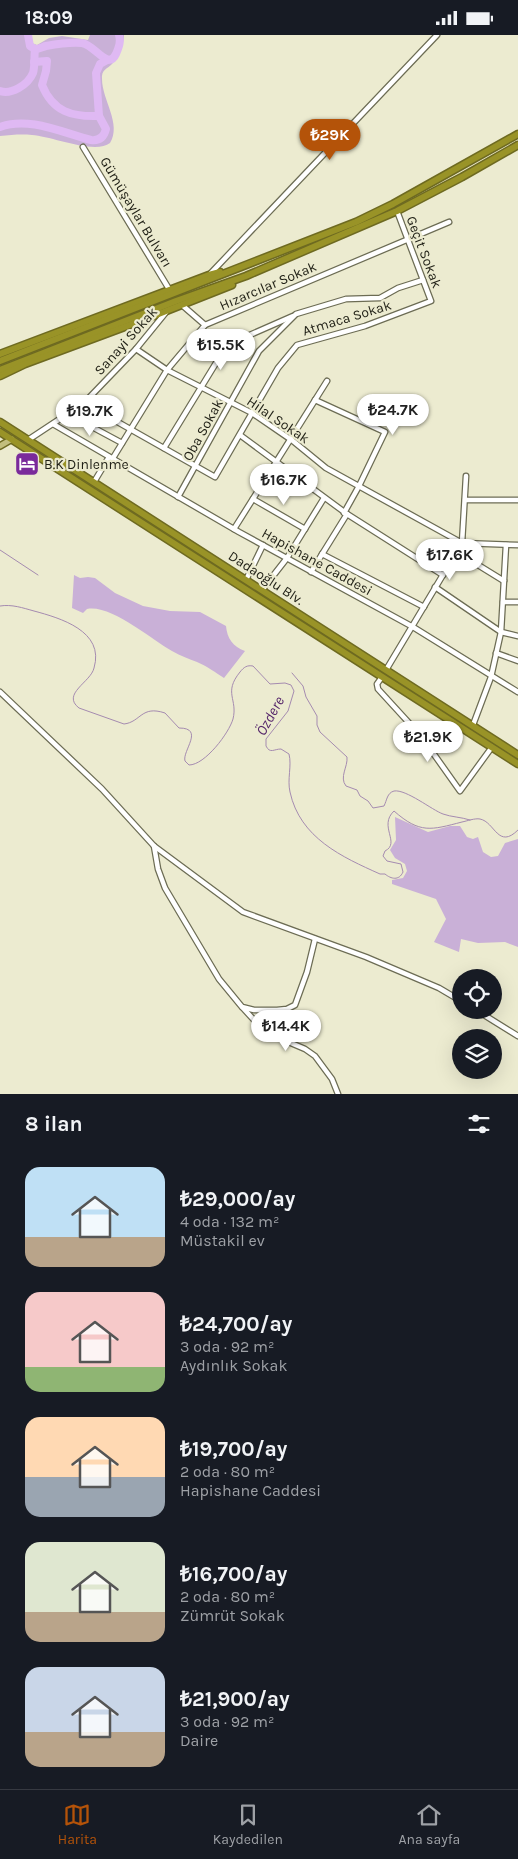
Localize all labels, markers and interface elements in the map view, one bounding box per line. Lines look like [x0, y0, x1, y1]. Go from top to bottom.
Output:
text: 18:09 [25, 7, 73, 29]
pin: ₺29K [300, 119, 360, 161]
text: ₺29K [310, 125, 350, 144]
street label: Gümüşaylar Bulvarı [96, 154, 176, 270]
street label: Geçit Sokak [402, 214, 446, 291]
street label: Hızarcılar Sokak [217, 258, 319, 314]
street label: Atmaca Sokak [301, 296, 394, 340]
street label: Sanayi Sokak [91, 303, 161, 379]
pin: ₺15.5K [180, 329, 262, 371]
text: ₺15.5K [197, 335, 245, 354]
street label: Hilal Sokak [243, 393, 313, 447]
pin: ₺24.7K [352, 393, 434, 436]
pin: ₺19.7K [49, 395, 131, 437]
street label: Oba Sokak [179, 396, 227, 464]
text: ₺24.7K [368, 400, 418, 419]
text: ₺19.7K [67, 401, 113, 420]
hotel icon: B.K Dinlenme [14, 451, 40, 477]
place label: B.K Dinlenme [44, 456, 129, 473]
pin: ₺16.7K [243, 463, 325, 506]
text: ₺16.7K [261, 470, 307, 489]
street label: Hapishane Caddesi [259, 525, 375, 599]
pin: ₺17.6K [409, 539, 491, 581]
text: ₺17.6K [427, 545, 473, 564]
street label: Dadaoğlu Blv. [225, 547, 307, 609]
water label: Özdere [252, 693, 288, 739]
pin: ₺21.9K [387, 721, 469, 763]
text: ₺21.9K [404, 727, 452, 746]
map controls [452, 969, 502, 1079]
button: locate [452, 969, 502, 1019]
pin: ₺14.4K [245, 1009, 327, 1052]
text: ₺14.4K [262, 1016, 310, 1035]
button: layers [452, 1029, 502, 1079]
icon: filters [465, 1110, 493, 1138]
text: 8 ilan [25, 1112, 83, 1136]
icon: home [65, 1187, 125, 1247]
text: ₺29,000/ay [180, 1187, 295, 1211]
text: 4 oda · 132 m² [180, 1212, 279, 1231]
text: Müstakil ev [180, 1231, 265, 1250]
icon: home [65, 1312, 125, 1372]
text: ₺24,700/ay [180, 1312, 292, 1336]
text: 3 oda · 92 m² [180, 1337, 274, 1356]
text: Aydınlık Sokak [180, 1356, 287, 1375]
icon: home [65, 1437, 125, 1497]
text: ₺19,700/ay [180, 1437, 287, 1461]
text: 2 oda · 80 m² [180, 1462, 275, 1481]
text: Hapishane Caddesi [180, 1481, 321, 1500]
icon: home [65, 1562, 125, 1622]
text: ₺16,700/ay [180, 1562, 287, 1586]
text: 2 oda · 80 m² [180, 1587, 275, 1606]
text: Zümrüt Sokak [180, 1606, 285, 1625]
icon: home [65, 1687, 125, 1747]
text: ₺21,900/ay [180, 1687, 290, 1711]
text: 3 oda · 92 m² [180, 1712, 274, 1731]
text: Daire [180, 1731, 218, 1750]
tab: Harita [58, 1801, 97, 1848]
tab: Kaydedilen [213, 1801, 283, 1848]
tab: Ana sayfa [399, 1801, 460, 1848]

